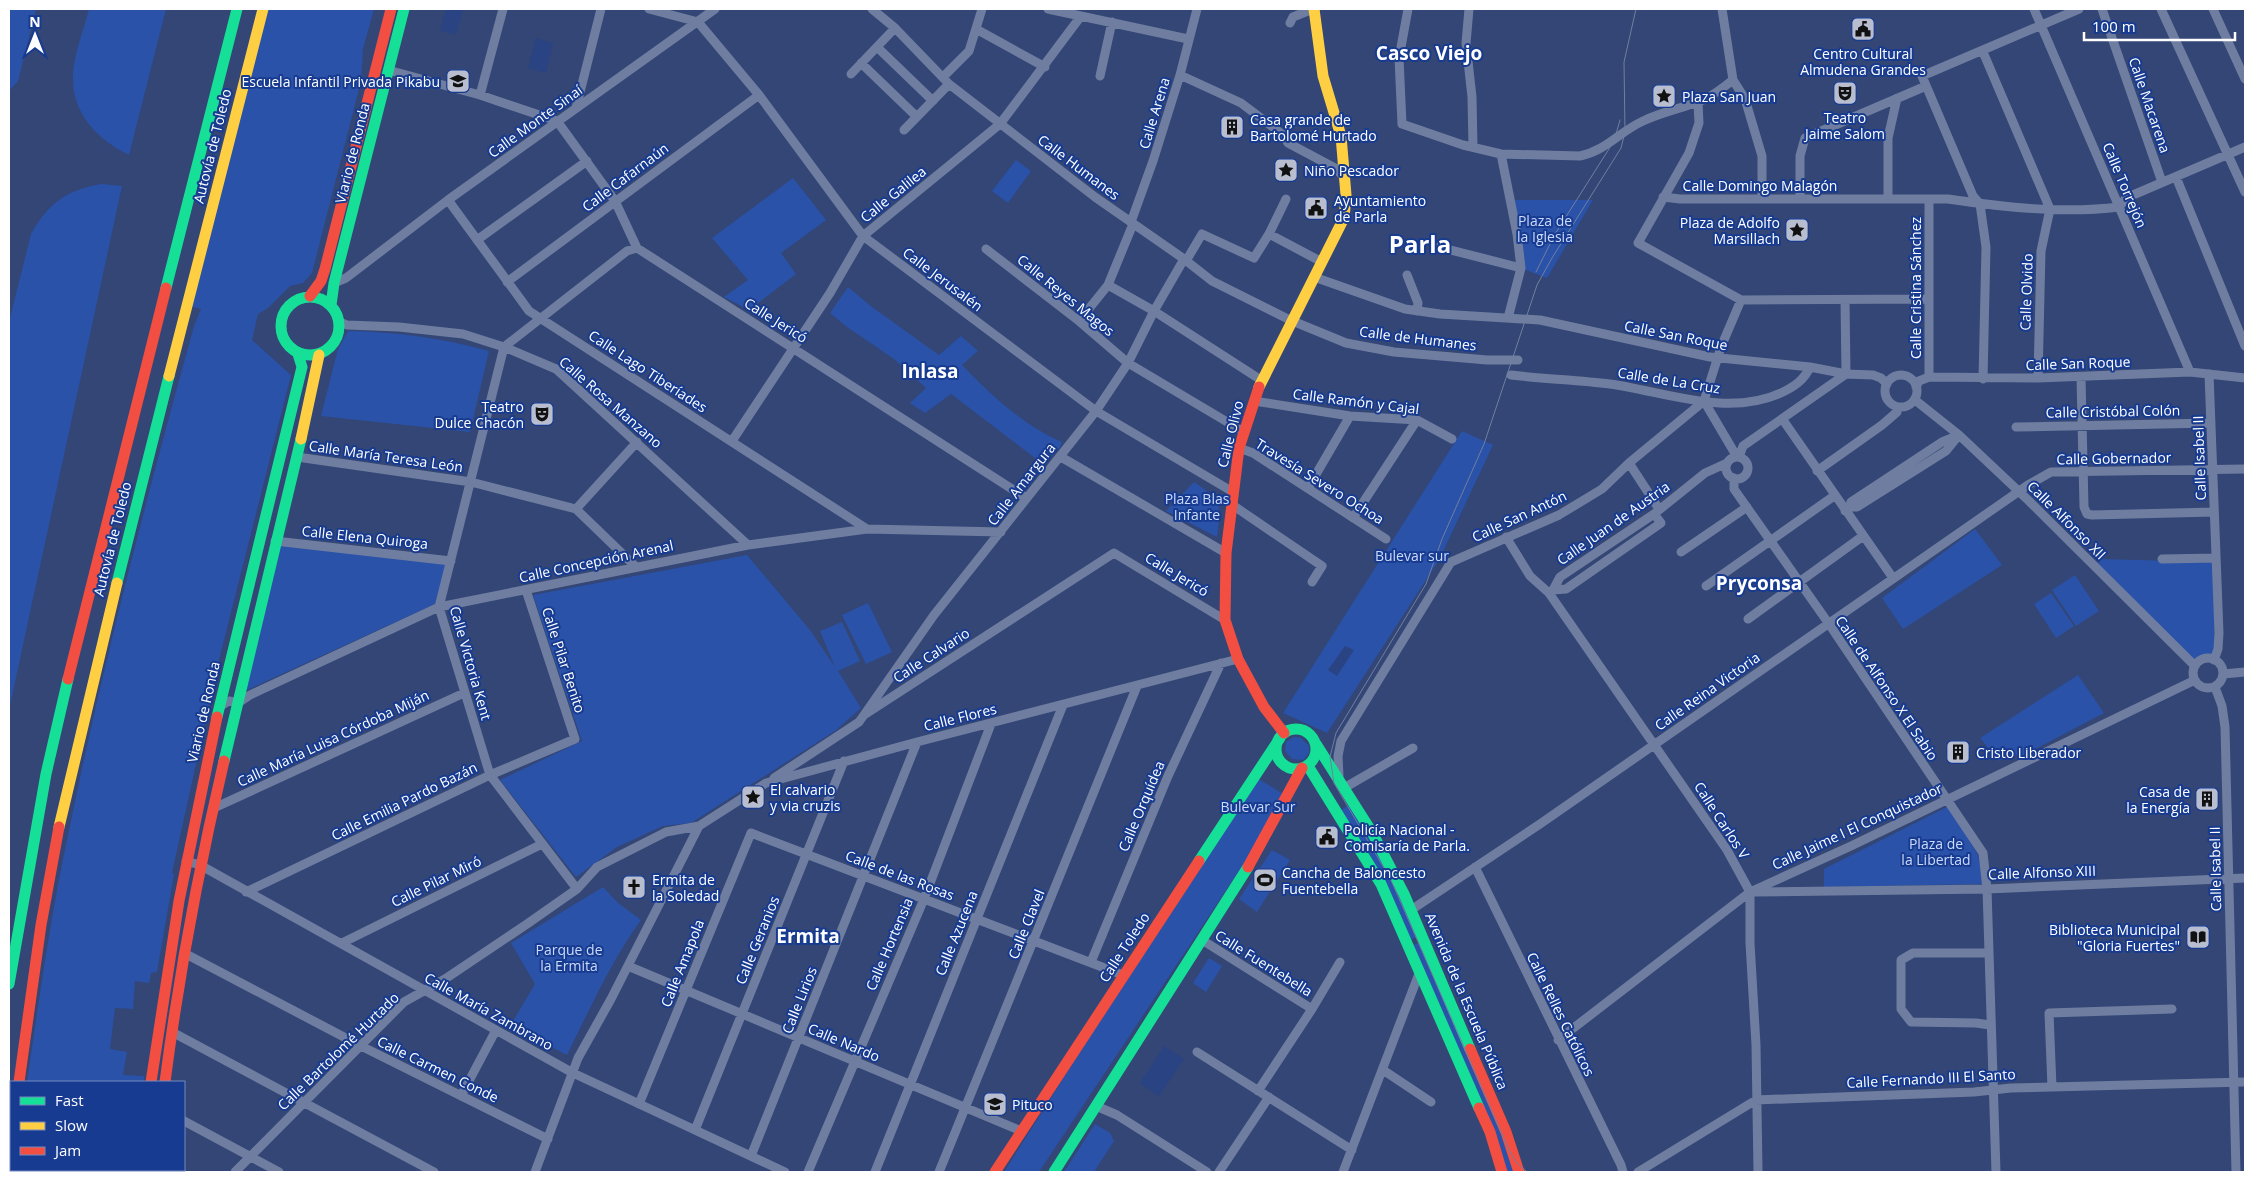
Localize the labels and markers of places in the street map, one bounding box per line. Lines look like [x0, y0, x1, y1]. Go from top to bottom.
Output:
public building icon: Centro Cultural Almudena Grandes [1850, 16, 1876, 42]
place label: Centro Cultural Almudena Grandes [1800, 44, 1926, 79]
school or university icon: Escuela Infantil Privada Pikabu [445, 68, 471, 94]
place label: Escuela Infantil Privada Pikabu [242, 72, 440, 91]
theatre icon: Teatro Jaime Salom [1832, 80, 1858, 106]
place icon: Plaza San Juan [1651, 83, 1677, 109]
place label: Plaza San Juan [1682, 87, 1776, 106]
place label: Teatro Jaime Salom [1803, 108, 1885, 143]
place label: Casa grande de Bartolomé Hurtado [1250, 110, 1377, 145]
building icon: Casa grande de Bartolomé Hurtado [1219, 114, 1245, 140]
place icon: Niño Pescador [1273, 157, 1299, 183]
place label: Niño Pescador [1304, 161, 1399, 180]
place label: Ayuntamiento de Parla [1334, 191, 1426, 226]
public building icon: Ayuntamiento de Parla [1303, 195, 1329, 221]
place label: Plaza de Adolfo Marsillach [1680, 213, 1780, 248]
place icon: Plaza de Adolfo Marsillach [1784, 217, 1810, 243]
place label: Teatro Dulce Chacón [435, 397, 524, 432]
theatre icon: Teatro Dulce Chacón [529, 401, 555, 427]
building icon: Cristo Liberador [1945, 739, 1971, 765]
place label: Cristo Liberador [1976, 743, 2082, 762]
place label: El calvario y via cruzis [770, 780, 841, 815]
place label: Casa de la Energía [2126, 782, 2190, 817]
place icon: El calvario y via cruzis [740, 784, 766, 810]
building icon: Casa de la Energía [2194, 786, 2220, 812]
place label: Policía Nacional - Comisaría de Parla. [1344, 820, 1470, 855]
public building icon: Policía Nacional - Comisaría de Parla. [1314, 824, 1340, 850]
place label: Cancha de Baloncesto Fuentebella [1282, 863, 1426, 898]
sports icon: Cancha de Baloncesto Fuentebella [1252, 867, 1278, 893]
place label: Ermita de la Soledad [652, 870, 719, 905]
church icon: Ermita de la Soledad [621, 874, 647, 900]
place label: Biblioteca Municipal "Gloria Fuertes" [2049, 920, 2180, 955]
library icon: Biblioteca Municipal "Gloria Fuertes" [2185, 924, 2211, 950]
school or university icon: Pituco [982, 1091, 1008, 1117]
place label: Pituco [1012, 1095, 1053, 1114]

